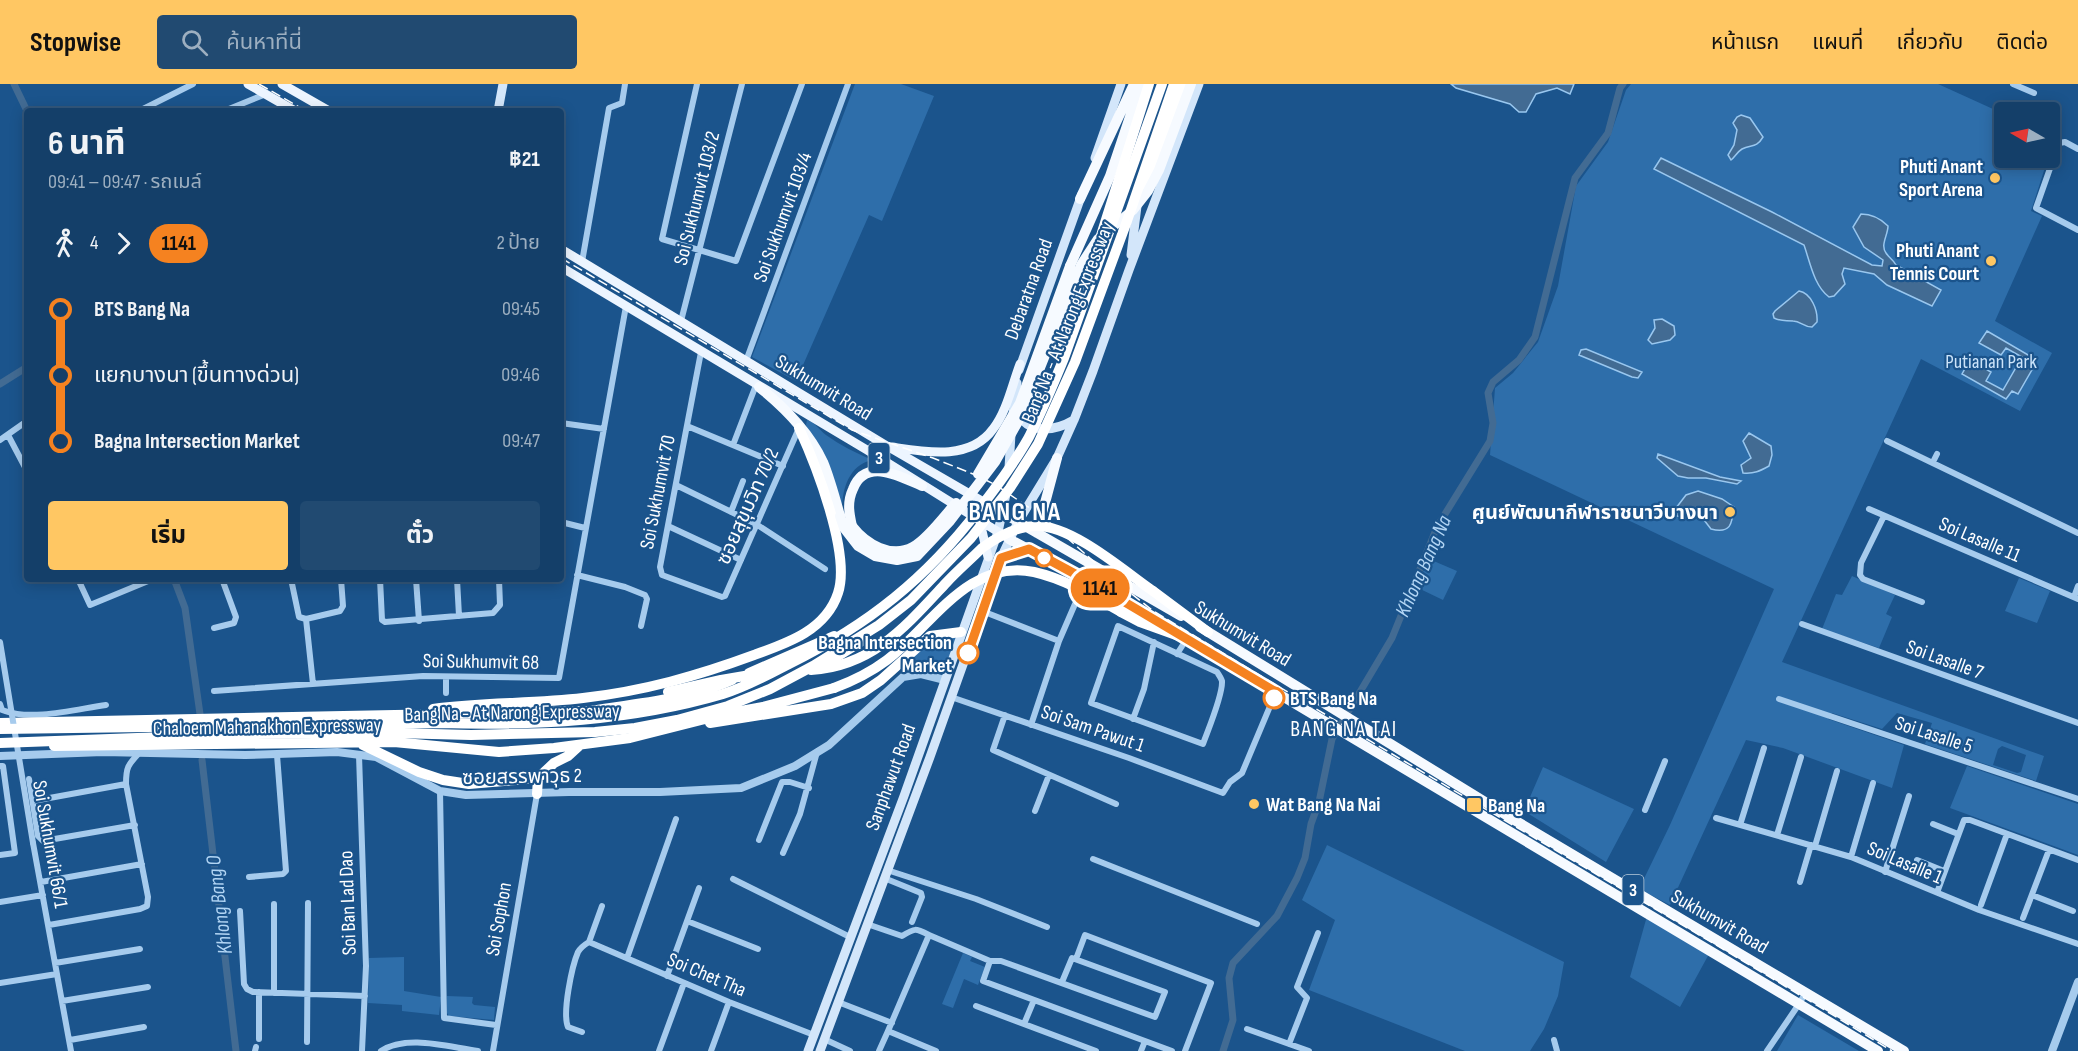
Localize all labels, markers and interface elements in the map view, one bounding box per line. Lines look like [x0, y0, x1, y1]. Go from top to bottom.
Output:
search box [157, 15, 577, 69]
text: Stopwise [30, 26, 121, 59]
icon: search [178, 26, 211, 59]
text: ค้นหาที่นี่ [226, 29, 302, 56]
text: หน้าแรก [1711, 30, 1779, 55]
text: แผนที่ [1812, 30, 1863, 55]
text: เกี่ยวกับ [1896, 30, 1963, 55]
text: ติดต่อ [1996, 30, 2048, 55]
north arrow [1994, 102, 2060, 168]
map controls [1994, 102, 2060, 168]
text: 6 นาที [48, 124, 126, 164]
street label: Soi Sukhumvit 103/2 [669, 129, 725, 268]
text: ฿21 [509, 146, 540, 173]
street label: Soi Sukhumvit 103/4 [748, 149, 818, 286]
place label: Phuti Anant Sport Arena [1899, 155, 1983, 202]
text: 09:41 – 09:47 · รถเมล์ [48, 170, 202, 194]
marker: Phuti Anant Sport Arena [1988, 171, 2002, 185]
street label: Bang Na - At Narong Expressway [1017, 218, 1119, 427]
icon: walk [48, 227, 81, 260]
icon: forward [107, 227, 140, 260]
text: 4 [90, 231, 98, 255]
text: 1141 [161, 231, 196, 256]
text: 2 ป้าย [496, 231, 540, 255]
street label: Debaratna Road [1000, 236, 1058, 343]
place label: Phuti Anant Tennis Court [1890, 239, 1979, 286]
marker: Phuti Anant Tennis Court [1984, 254, 1998, 268]
text: BTS Bang Na [94, 296, 190, 323]
text: 09:45 [502, 297, 540, 321]
street label: Sukhumvit Road [771, 350, 876, 426]
park label: Putianan Park [1945, 350, 2037, 374]
text: แยกบางนา (ขึ้นทางด่วน) [94, 362, 299, 389]
text: 09:46 [501, 363, 540, 387]
text: Bagna Intersection Market [94, 428, 300, 455]
text: 09:47 [502, 429, 540, 453]
street label: Soi Sukhumvit 70 [635, 433, 681, 551]
road number: 3 [868, 443, 890, 473]
street label: ซอยสุขุมวิท 70/2 [711, 444, 784, 569]
district label: BANG NA [968, 497, 1062, 528]
button: เริ่ม [48, 501, 288, 570]
button: ตั๋ว [300, 501, 540, 570]
place label: ศูนย์พัฒนากีฬาราชนาวีบางนา [1472, 501, 1718, 525]
marker: ศูนย์พัฒนากีฬาราชนาวีบางนา [1723, 505, 1737, 519]
water label: Khlong Bang Na [1390, 511, 1457, 621]
street label: Soi Lasalle 11 [1935, 512, 2024, 568]
unlabelled marker [1035, 549, 1053, 567]
line badge: 1141 [1058, 568, 1142, 608]
text: 1141 [1083, 576, 1117, 601]
street label: Sukhumvit Road [1190, 596, 1295, 672]
place label: Bagna Intersection Market [818, 631, 952, 678]
street label: Soi Lasalle 7 [1903, 635, 1987, 685]
marker: Bagna Intersection Market [957, 642, 979, 664]
street label: Soi Sukhumvit 68 [423, 649, 539, 675]
marker: BTS Bang Na [1263, 687, 1285, 709]
place label: BTS Bang Na [1290, 687, 1377, 711]
street label: Bang Na - At Narong Expressway [404, 699, 620, 727]
street label: Soi Sam Pawut 1 [1038, 700, 1147, 758]
street label: Soi Lasalle 5 [1892, 711, 1976, 759]
street label: Chaloem Mahanakhon Expressway [153, 713, 382, 741]
district label: BANG NA TAI [1290, 716, 1398, 743]
street label: Sanphawut Road [861, 721, 921, 834]
street label: ซอยสรรพาวุธ 2 [462, 764, 582, 790]
street label: Soi Sukhumvit 66/1 [27, 779, 73, 910]
place label: Wat Bang Na Nai [1266, 793, 1380, 817]
place label: Bang Na [1488, 794, 1545, 818]
marker: Bang Na [1465, 796, 1483, 814]
marker: Wat Bang Na Nai [1247, 797, 1261, 811]
street label: Soi Lasalle 1 [1863, 836, 1946, 889]
street label: Soi Ban Lad Dao [334, 850, 362, 956]
water label: Khlong Bang O [201, 853, 238, 956]
road number: 3 [1622, 875, 1644, 905]
street label: Soi Sophon [481, 880, 517, 958]
street label: Sukhumvit Road [1667, 884, 1772, 959]
street label: Soi Chet Tha [663, 948, 750, 1002]

